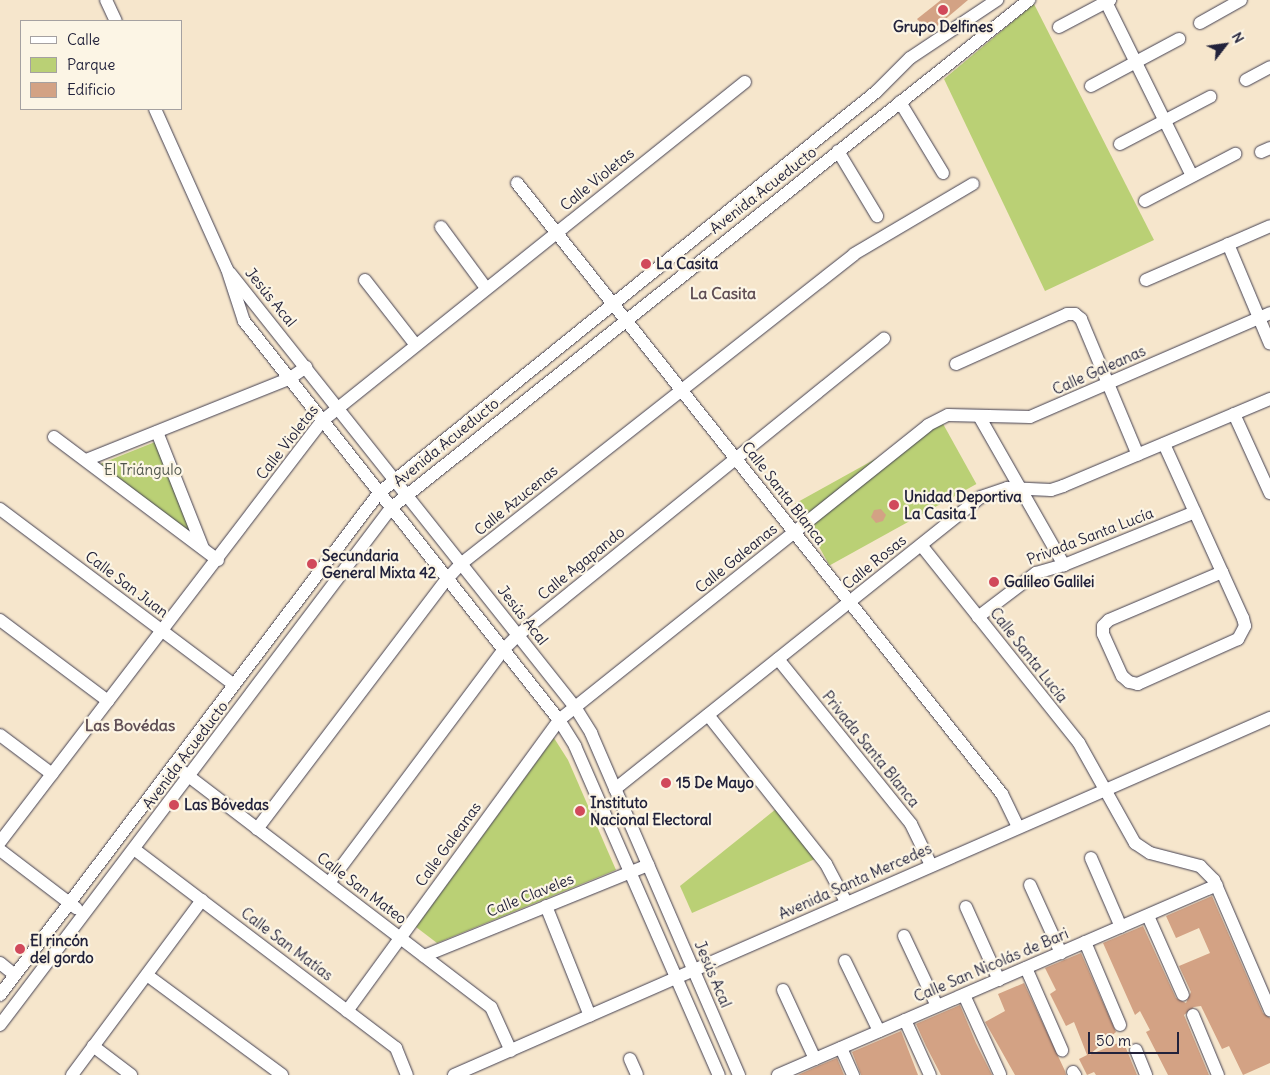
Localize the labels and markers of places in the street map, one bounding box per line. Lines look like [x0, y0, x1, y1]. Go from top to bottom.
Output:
marker: Grupo Delfines [937, 4, 949, 16]
place label: Grupo Delfines [893, 18, 993, 36]
place label: La Casita [656, 255, 718, 273]
marker: La Casita [640, 258, 652, 270]
place label: Unidad Deportiva La Casita I [904, 487, 1022, 522]
marker: Unidad Deportiva La Casita I [888, 499, 900, 511]
place label: Secundaria General Mixta 42 [322, 546, 436, 581]
marker: Secundaria General Mixta 42 [306, 558, 318, 570]
place label: Galileo Galilei [1004, 573, 1094, 591]
marker: Galileo Galilei [988, 576, 1000, 588]
place label: 15 De Mayo [676, 774, 754, 792]
marker: 15 De Mayo [660, 777, 672, 789]
place label: Instituto Nacional Electoral [590, 793, 712, 828]
place label: Las Bóvedas [184, 796, 269, 814]
marker: Las Bóvedas [168, 799, 180, 811]
marker: Instituto Nacional Electoral [574, 805, 586, 817]
place label: El rincón del gordo [30, 931, 94, 966]
marker: El rincón del gordo [14, 943, 26, 955]

